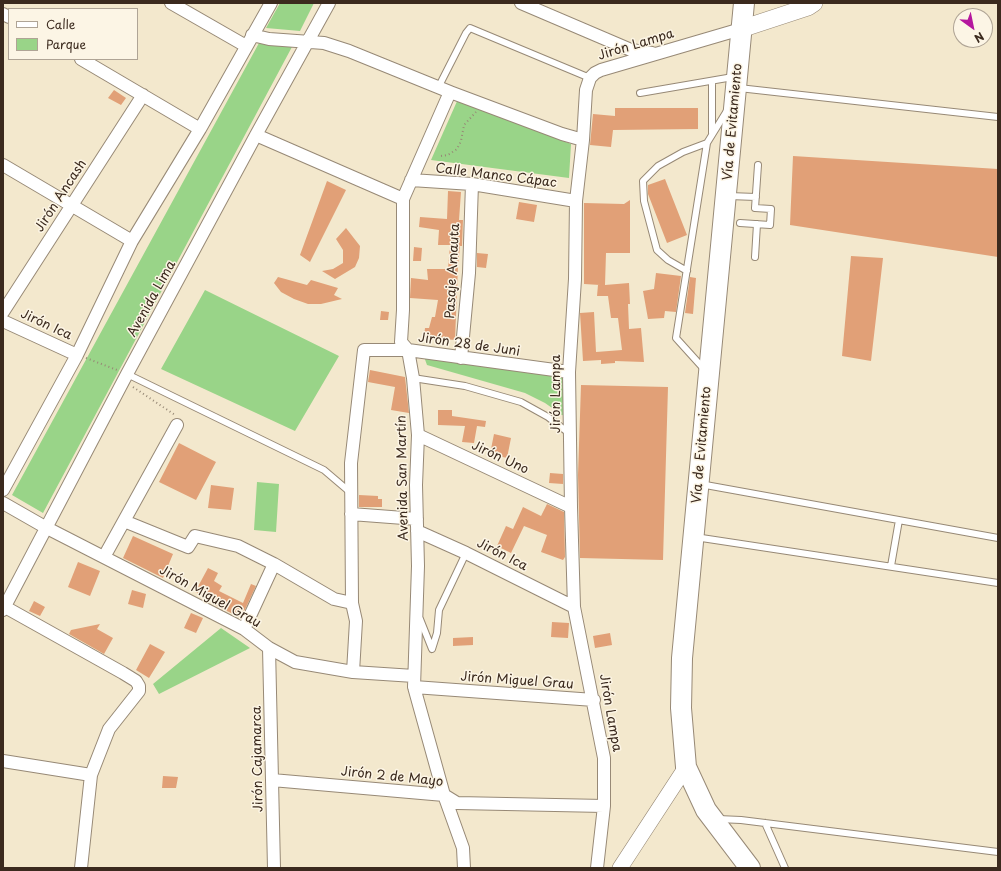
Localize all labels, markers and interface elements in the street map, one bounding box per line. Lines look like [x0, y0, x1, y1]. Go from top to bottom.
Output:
legend [8, 8, 138, 60]
north arrow [953, 8, 993, 48]
text: Calle [46, 15, 75, 33]
street label: Jirón Lampa [596, 26, 676, 64]
text: N [971, 28, 988, 47]
text: Parque [46, 35, 86, 53]
street label: Vía de Evitamiento [720, 63, 746, 181]
street label: Jirón Ancash [32, 157, 90, 235]
street label: Calle Manco Cápac [434, 161, 558, 191]
street label: Pasaje Amauta [443, 223, 463, 319]
street label: Avenida Lima [125, 258, 179, 340]
street label: Jirón Ica [18, 306, 74, 344]
street label: Jirón 28 de Juni [417, 330, 521, 360]
street label: Jirón Lampa [548, 355, 564, 433]
street label: Vía de Evitamiento [689, 386, 715, 504]
street label: Avenida San Martín [394, 415, 412, 541]
street label: Jirón Uno [469, 438, 531, 478]
street label: Jirón Ica [474, 536, 530, 574]
street label: Jirón Miguel Grau [157, 563, 263, 631]
street label: Jirón Miguel Grau [460, 669, 574, 693]
street label: Jirón Lampa [595, 673, 625, 753]
street label: Jirón Cajamarca [249, 706, 267, 812]
street label: Jirón 2 de Mayo [340, 764, 444, 790]

